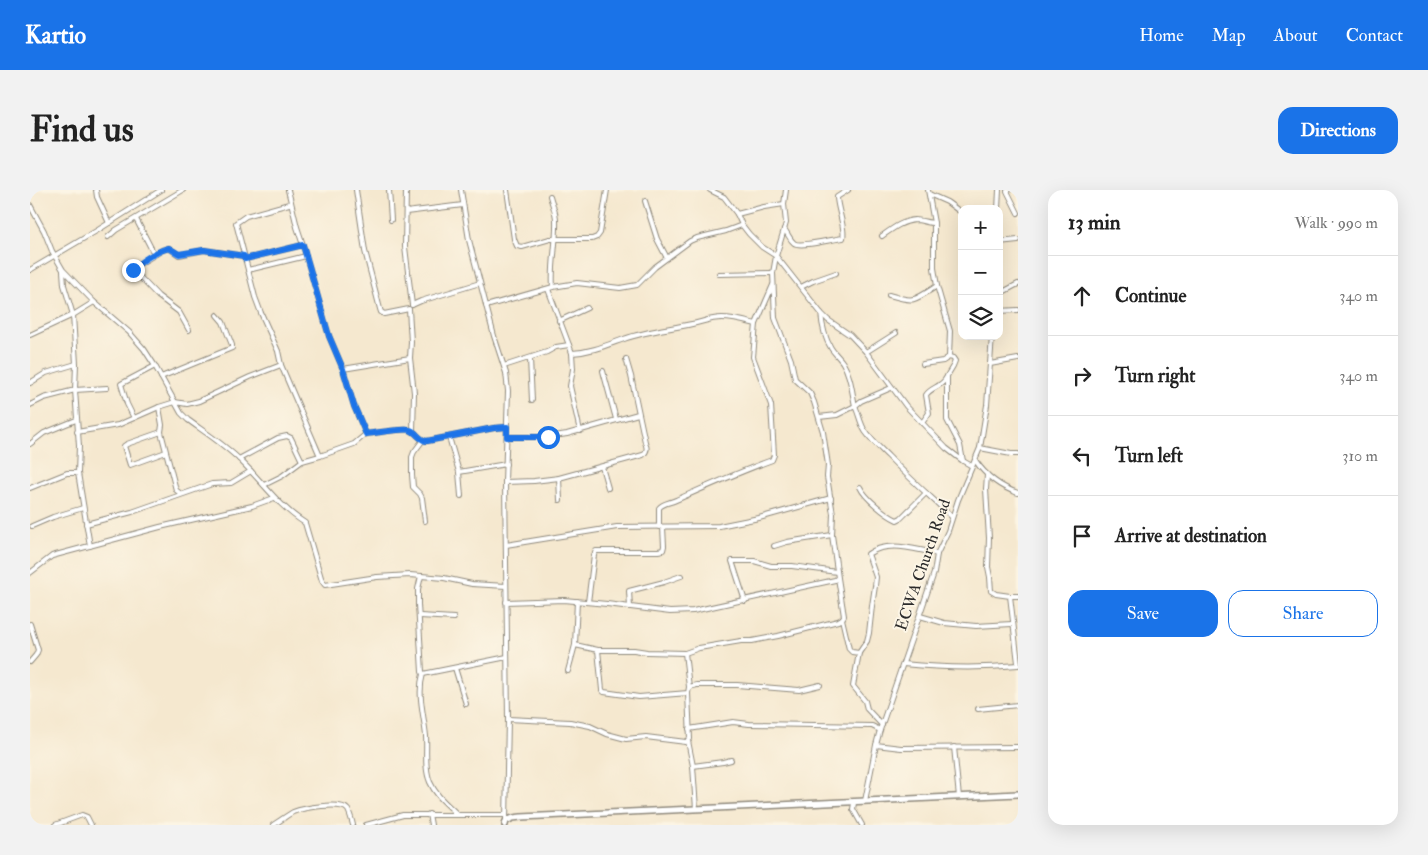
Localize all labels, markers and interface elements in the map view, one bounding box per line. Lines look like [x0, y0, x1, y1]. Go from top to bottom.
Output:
text: Kartio [25, 20, 86, 51]
text: Home [1139, 24, 1184, 47]
text: Map [1212, 24, 1246, 47]
text: About [1274, 24, 1318, 47]
text: Contact [1346, 24, 1403, 47]
button: Directions [1278, 107, 1398, 154]
text: Find us [30, 108, 134, 152]
map controls [958, 205, 1003, 340]
button: + [958, 205, 1003, 250]
text: 13 min [1068, 209, 1121, 236]
text: Walk · 990 m [1295, 213, 1378, 233]
button: − [958, 250, 1003, 295]
route end [122, 259, 145, 282]
icon: ahead [1068, 282, 1096, 310]
text: Continue [1115, 284, 1186, 308]
text: 340 m [1339, 286, 1378, 306]
button: layers [958, 295, 1003, 340]
icon: right [1068, 362, 1096, 390]
text: Turn right [1115, 364, 1195, 388]
text: 340 m [1339, 366, 1378, 386]
route start [537, 426, 560, 449]
icon: left [1068, 442, 1096, 470]
text: Turn left [1115, 444, 1183, 468]
text: 310 m [1342, 446, 1378, 466]
street label: ECWA Church Road [891, 496, 955, 633]
icon: arrive [1068, 522, 1096, 550]
text: Arrive at destination [1115, 524, 1267, 548]
button: Save [1068, 590, 1218, 637]
button: Share [1228, 590, 1378, 637]

